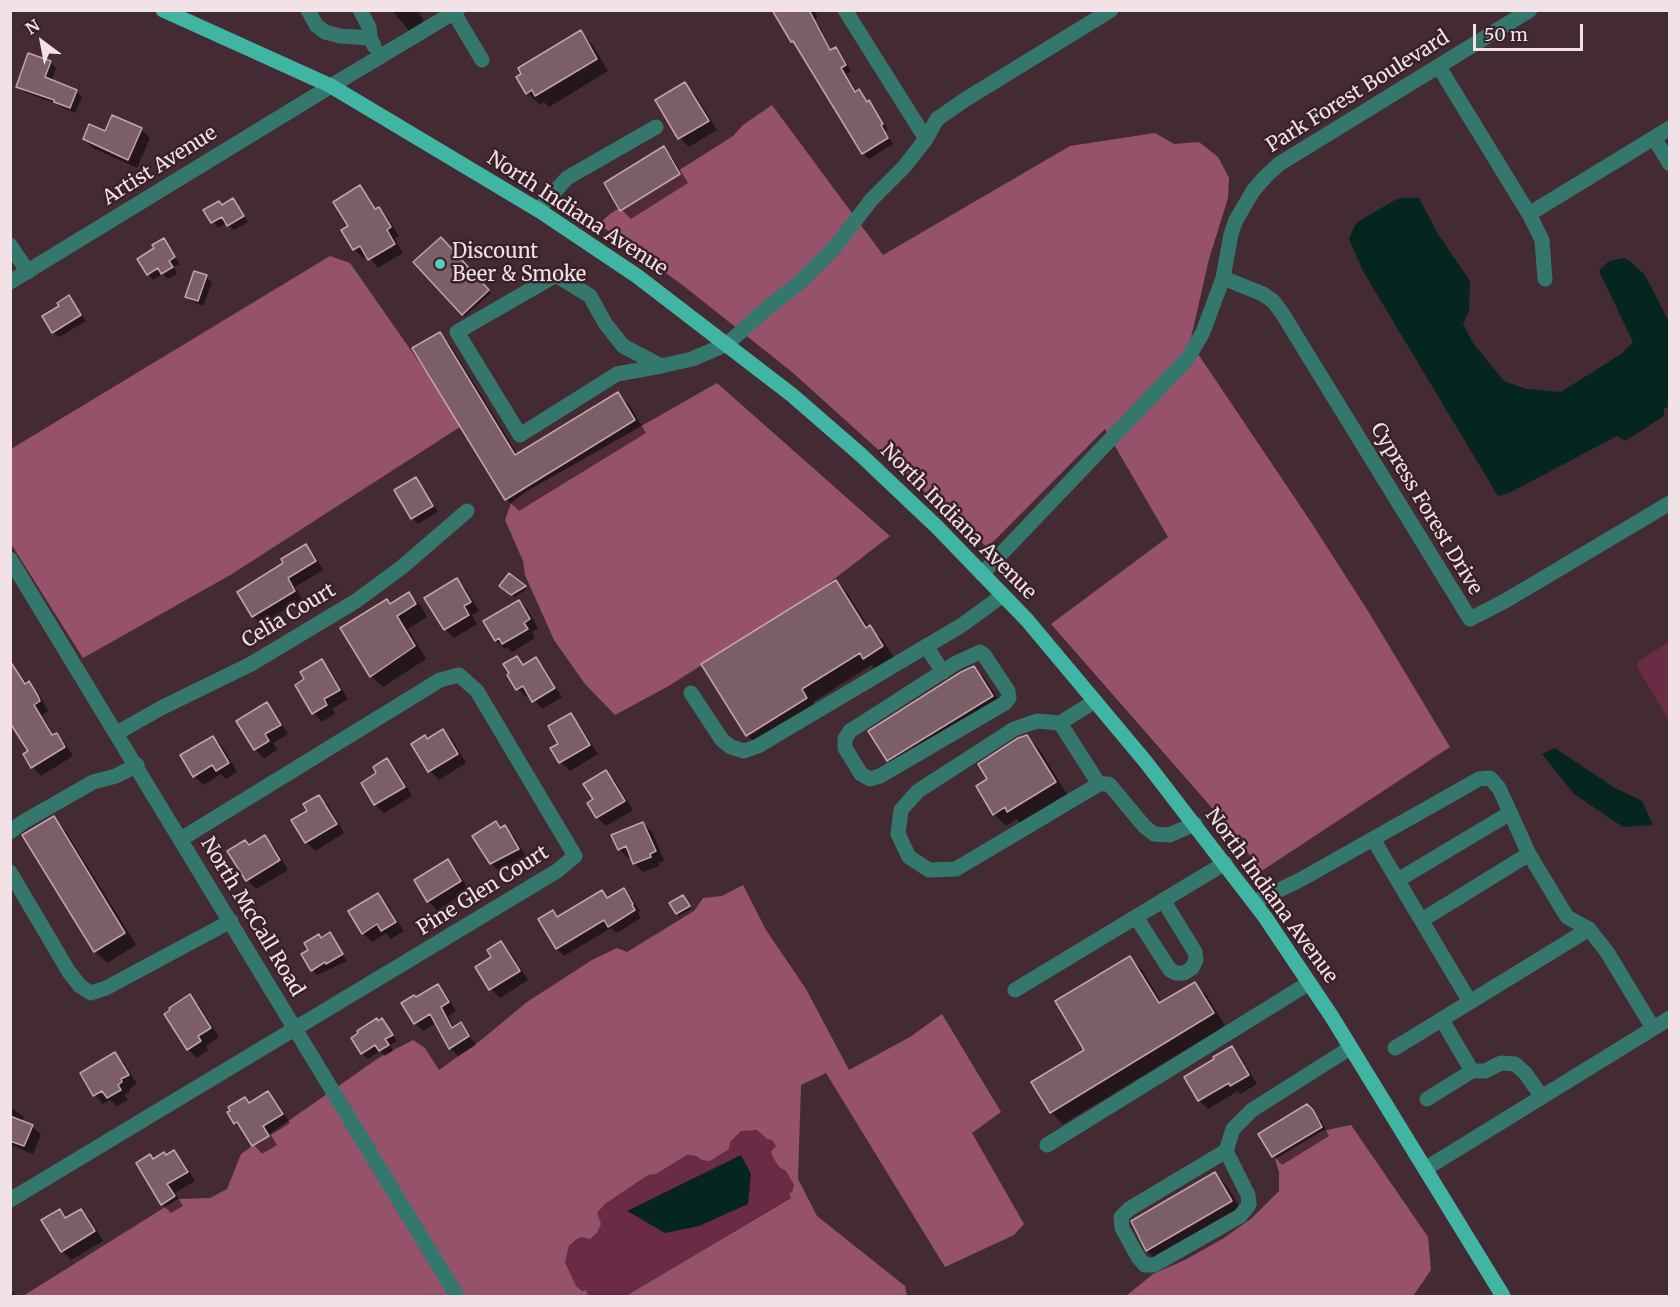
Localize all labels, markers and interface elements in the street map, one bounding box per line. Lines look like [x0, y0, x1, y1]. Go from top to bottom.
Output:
north arrow [12, 12, 72, 72]
scale bar [1476, 12, 1586, 50]
text: N [22, 15, 43, 39]
text: 50 m [1484, 23, 1528, 46]
street label: Park Forest Boulevard [1262, 26, 1454, 158]
street label: Artist Avenue [98, 121, 222, 211]
street label: North Indiana Avenue [482, 147, 672, 281]
place label: Discount Beer & Smoke [452, 240, 586, 287]
marker: Discount Beer & Smoke [433, 257, 447, 271]
street label: Cypress Forest Drive [1365, 419, 1487, 599]
street label: North Indiana Avenue [875, 439, 1041, 605]
street label: Celia Court [238, 579, 340, 653]
street label: North Indiana Avenue [1200, 804, 1342, 988]
street label: North McCall Road [195, 833, 309, 1001]
street label: Pine Glen Court [413, 841, 553, 941]

